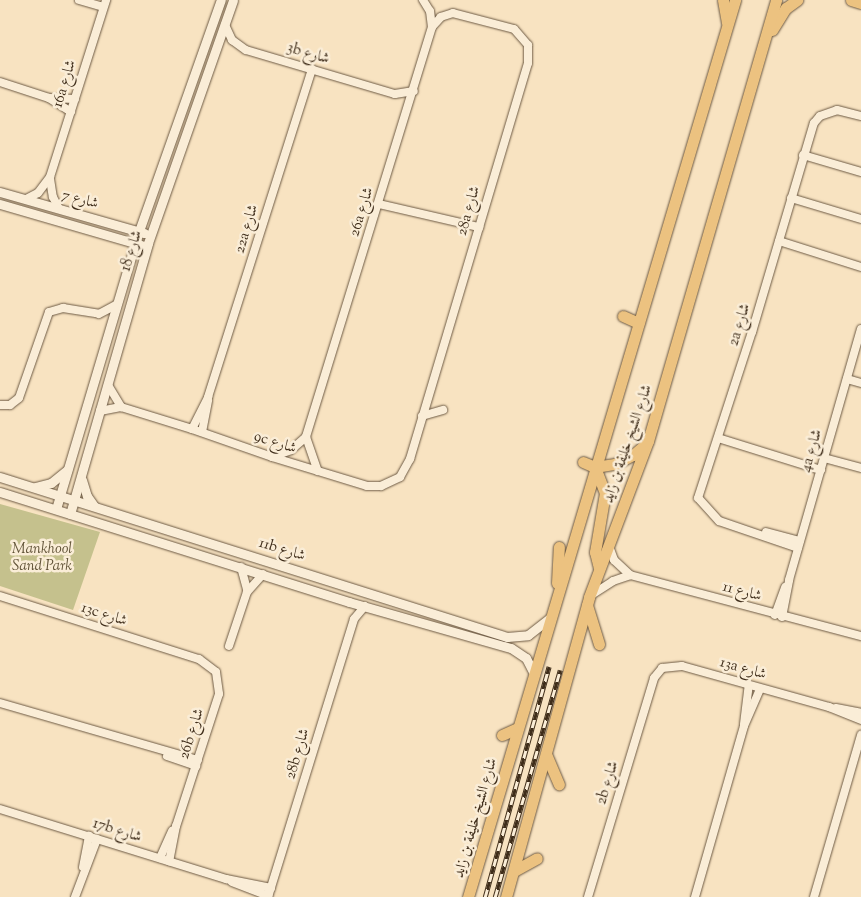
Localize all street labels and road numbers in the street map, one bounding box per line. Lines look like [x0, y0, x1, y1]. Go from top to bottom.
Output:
street label: 3b شارع [285, 39, 331, 69]
street label: 16a شارع [49, 58, 81, 110]
street label: 28a شارع [453, 184, 485, 238]
street label: 26a شارع [346, 185, 378, 239]
street label: شارع 7 [60, 187, 100, 213]
street label: 22a شارع [231, 202, 263, 256]
street label: شارع 18 [117, 228, 147, 274]
street label: 2a شارع [725, 302, 755, 348]
street label: شارع الشيخ خليفة بن زايد [599, 383, 657, 505]
street label: 9c شارع [252, 428, 298, 458]
street label: 4a شارع [797, 428, 827, 474]
street label: 11b شارع [257, 534, 307, 566]
street label: شارع 11 [721, 578, 763, 606]
street label: 13c شارع [79, 599, 129, 631]
street label: 13a شارع [718, 654, 768, 684]
street label: 26b شارع [175, 706, 209, 762]
street label: 28b شارع [282, 727, 314, 781]
street label: شارع الشيخ خليفة بن زايد [450, 756, 502, 880]
street label: 2b شارع [593, 759, 623, 807]
street label: 17b شارع [91, 815, 143, 847]

